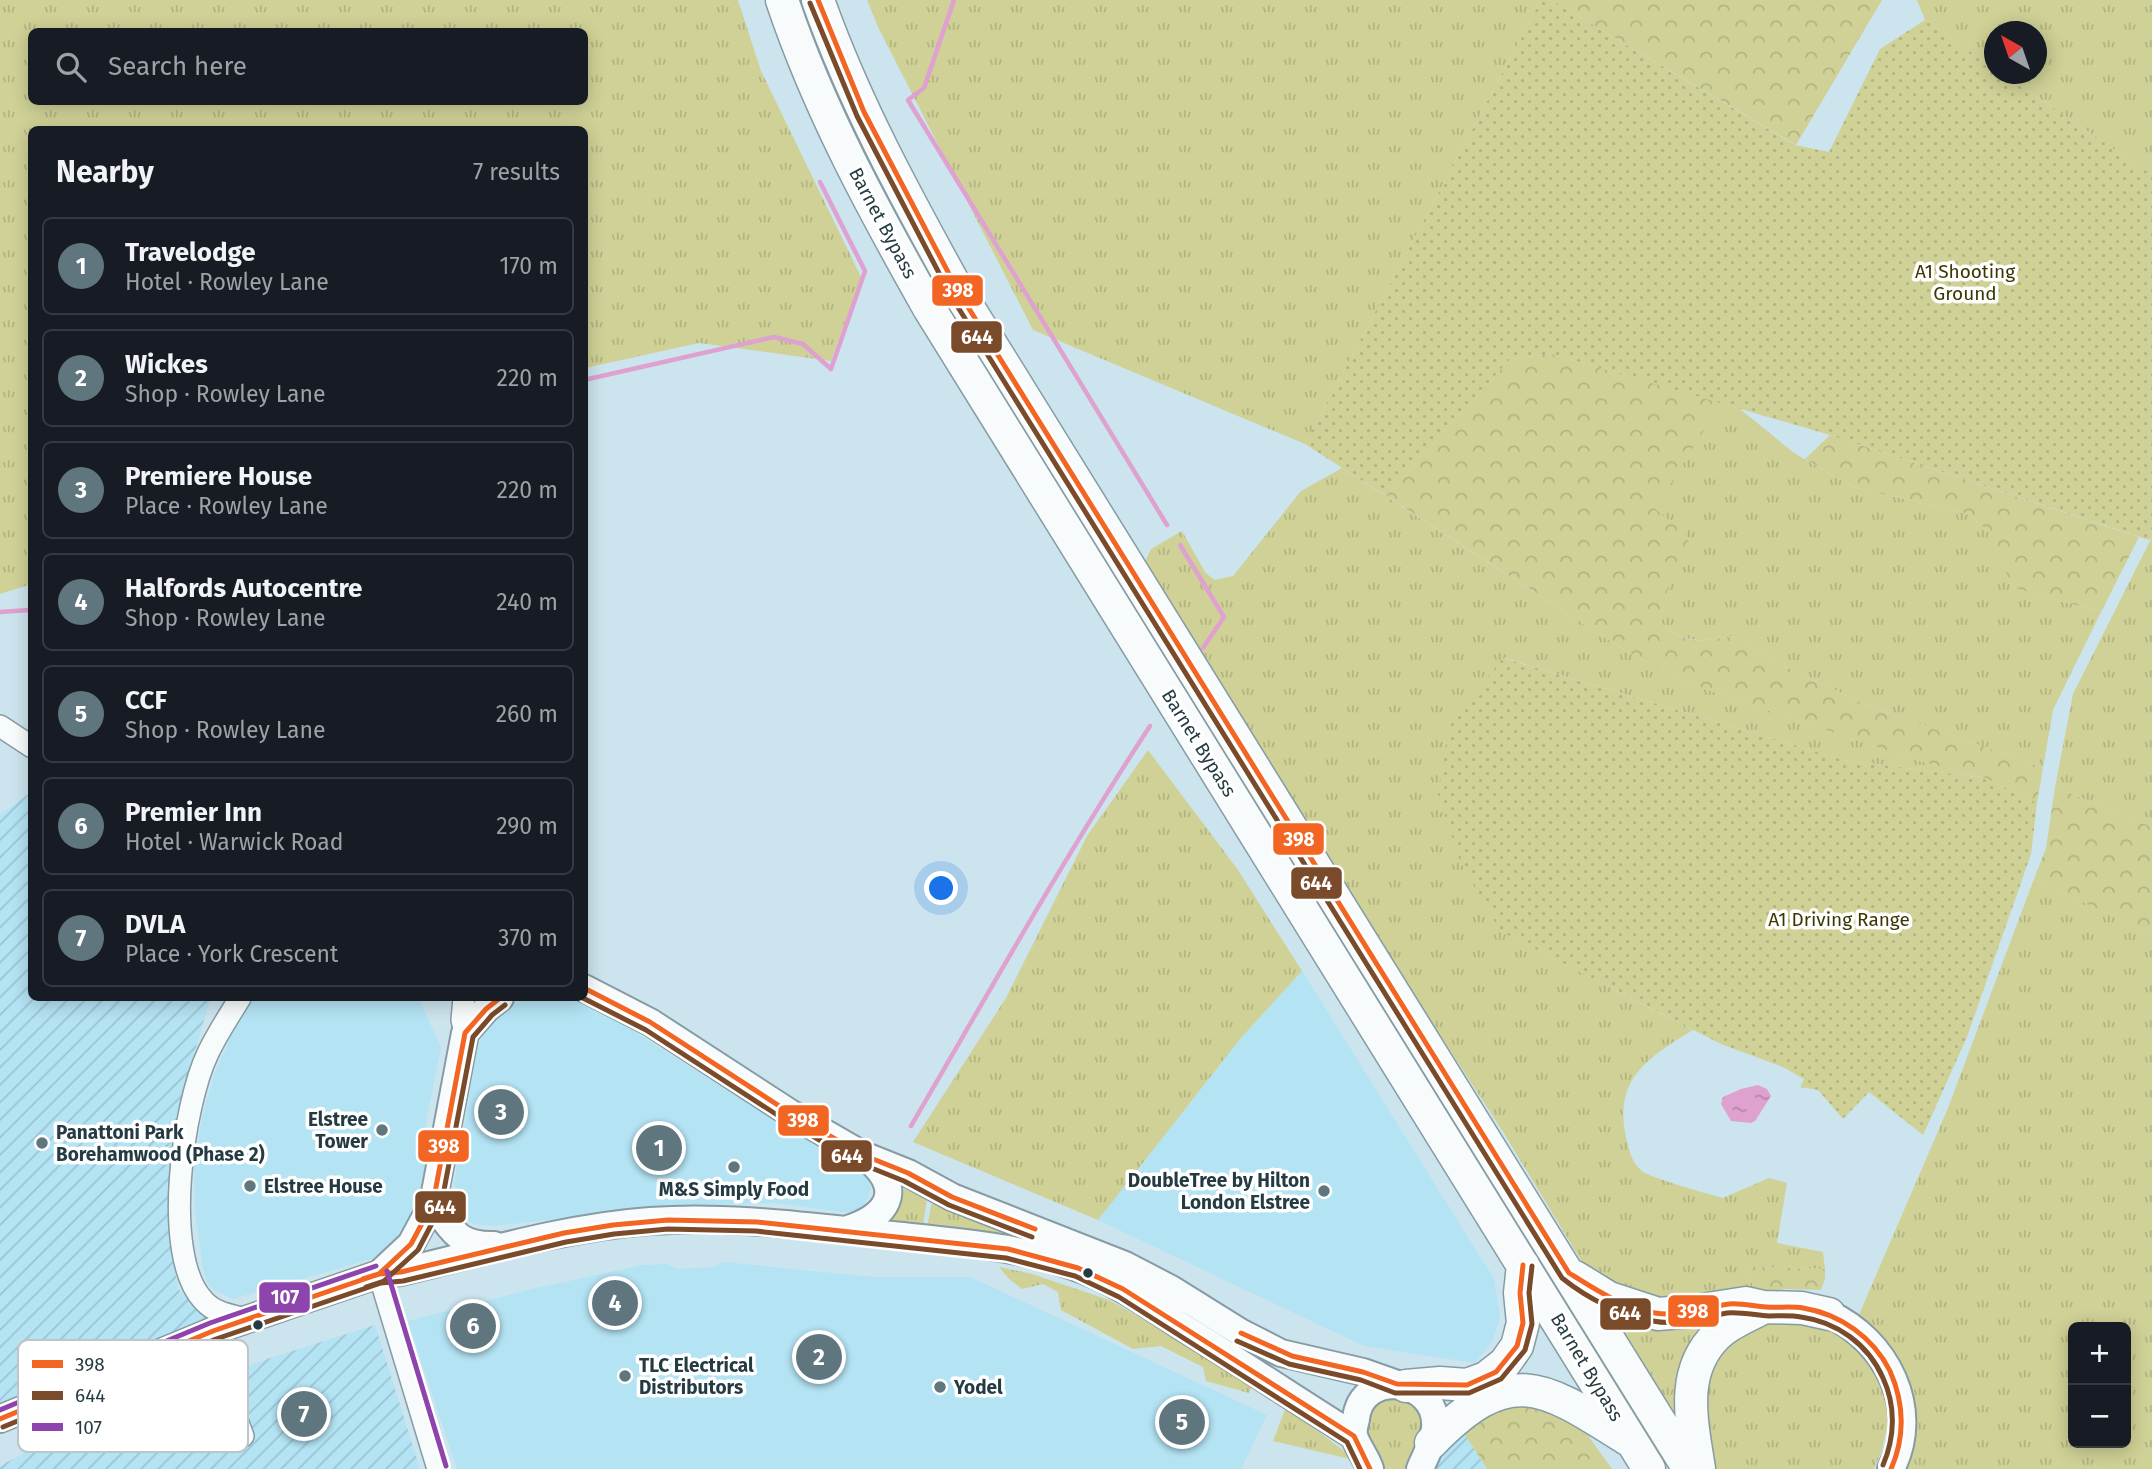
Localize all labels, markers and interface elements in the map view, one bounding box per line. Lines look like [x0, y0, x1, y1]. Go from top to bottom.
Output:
north arrow [1984, 21, 2047, 84]
search box [28, 28, 588, 105]
icon: search [52, 48, 90, 86]
text: Search here [108, 51, 247, 82]
text: Nearby [56, 154, 154, 190]
text: 7 results [473, 158, 560, 186]
street label: Barnet Bypass [844, 164, 922, 283]
text: Travelodge [125, 237, 256, 268]
text: 1 [76, 252, 86, 280]
text: 170 m [499, 252, 558, 280]
park label: A1 Shooting Ground [1915, 260, 2015, 305]
text: Hotel · Rowley Lane [125, 268, 329, 296]
line badge: 398 [931, 274, 984, 307]
text: 398 [941, 279, 974, 302]
line badge: 644 [950, 320, 1003, 354]
text: 644 [961, 326, 993, 349]
text: Wickes [125, 349, 208, 380]
text: 2 [75, 364, 87, 392]
text: 220 m [497, 364, 558, 392]
text: Shop · Rowley Lane [125, 380, 326, 408]
text: Premiere House [125, 461, 312, 492]
text: 3 [75, 476, 87, 504]
text: 220 m [497, 476, 558, 504]
text: Place · Rowley Lane [125, 492, 328, 520]
text: Halfords Autocentre [125, 573, 362, 604]
text: 4 [75, 588, 88, 616]
text: 240 m [496, 588, 558, 616]
text: Shop · Rowley Lane [125, 604, 326, 632]
text: CCF [125, 685, 167, 716]
street label: Barnet Bypass [1157, 685, 1241, 801]
text: 5 [75, 700, 87, 728]
text: 260 m [496, 700, 558, 728]
text: Shop · Rowley Lane [125, 716, 326, 744]
text: Premier Inn [125, 797, 262, 828]
text: 6 [75, 812, 87, 840]
text: 290 m [496, 812, 558, 840]
line badge: 398 [1272, 822, 1325, 856]
text: Hotel · Warwick Road [125, 828, 344, 856]
text: 398 [1282, 828, 1315, 851]
line badge: 644 [1290, 866, 1343, 900]
your location [924, 871, 958, 905]
text: 644 [1300, 872, 1332, 895]
park label: A1 Driving Range [1768, 908, 1910, 931]
text: DVLA [125, 909, 185, 940]
text: 7 [76, 924, 86, 952]
text: 370 m [498, 924, 558, 952]
text: Place · York Crescent [125, 940, 338, 968]
pin: 3 [478, 1086, 524, 1138]
line badge: 398 [777, 1104, 830, 1137]
place label: Elstree Tower [308, 1108, 368, 1153]
text: 398 [786, 1109, 819, 1132]
place label: Panattoni Park Borehamwood (Phase 2) [56, 1121, 265, 1166]
marker: Elstree Tower [374, 1122, 390, 1138]
pin: 1 [636, 1122, 682, 1174]
line badge: 398 [417, 1129, 470, 1163]
marker: Panattoni Park Borehamwood (Phase 2) [34, 1135, 50, 1151]
text: 398 [427, 1135, 460, 1158]
line badge: 644 [820, 1139, 873, 1173]
text: 644 [831, 1145, 863, 1168]
marker: M&S Simply Food [726, 1159, 742, 1175]
place label: DoubleTree by Hilton London Elstree [1128, 1169, 1310, 1214]
place label: Elstree House [264, 1175, 383, 1198]
marker: Elstree House [242, 1178, 258, 1194]
place label: M&S Simply Food [659, 1178, 809, 1201]
marker: DoubleTree by Hilton London Elstree [1316, 1183, 1332, 1199]
line badge: 644 [414, 1190, 467, 1224]
text: 644 [424, 1196, 456, 1219]
unlabelled marker [1081, 1266, 1095, 1280]
pin: 4 [592, 1277, 638, 1329]
line badge: 107 [258, 1281, 311, 1314]
text: 107 [271, 1286, 299, 1309]
line badge: 398 [1667, 1294, 1720, 1328]
line badge: 644 [1599, 1297, 1652, 1331]
pin: 6 [450, 1300, 496, 1352]
text: 398 [1676, 1300, 1709, 1323]
text: 644 [1609, 1302, 1641, 1325]
street label: Barnet Bypass [1546, 1309, 1628, 1425]
unlabelled marker [251, 1318, 265, 1332]
map controls [2068, 1322, 2131, 1448]
button: + [2068, 1322, 2131, 1385]
pin: 2 [796, 1331, 842, 1383]
legend [18, 1340, 248, 1452]
text: 398 [75, 1353, 105, 1376]
place label: TLC Electrical Distributors [639, 1354, 754, 1399]
marker: TLC Electrical Distributors [617, 1368, 633, 1384]
place label: Yodel [953, 1376, 1003, 1399]
marker: Yodel [932, 1379, 948, 1395]
text: 644 [75, 1384, 105, 1407]
button: − [2068, 1385, 2131, 1448]
pin: 7 [281, 1388, 327, 1440]
pin: 5 [1159, 1396, 1205, 1448]
text: 107 [75, 1416, 102, 1439]

